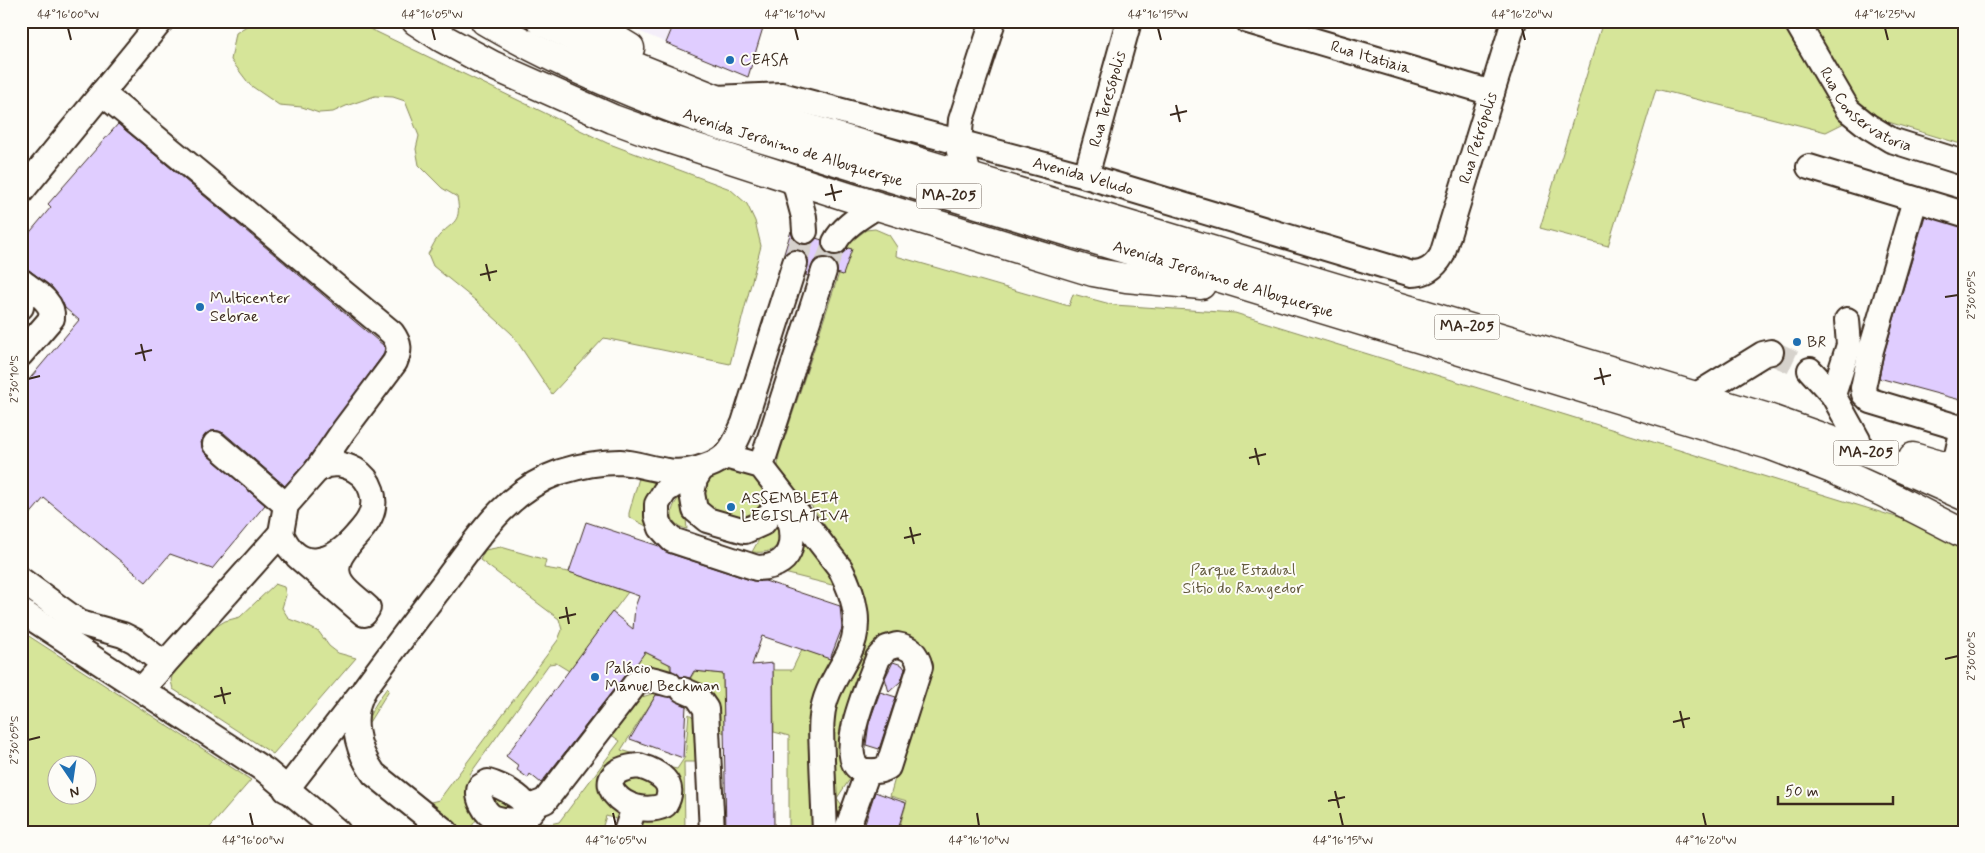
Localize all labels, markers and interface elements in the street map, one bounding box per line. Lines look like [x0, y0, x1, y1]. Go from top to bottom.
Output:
text: 44°16'00"W [37, 7, 99, 23]
text: 44°16'05"W [401, 7, 463, 23]
text: 44°16'10"W [765, 7, 825, 23]
text: 44°16'15"W [1128, 7, 1188, 23]
text: 44°16'20"W [1492, 7, 1553, 23]
text: 44°16'25"W [1855, 7, 1915, 23]
street label: Rua Itatiaia [1328, 35, 1414, 79]
street label: Rua Teresópolis [1084, 48, 1131, 149]
place label: CEASA [740, 50, 789, 71]
marker: CEASA [724, 54, 736, 66]
street label: Rua Conservatoria [1815, 63, 1915, 156]
street label: Rua Petrópolis [1454, 89, 1502, 186]
street label: Avenida Jerônimo de Albuquerque [680, 103, 906, 192]
street label: Avenida Veludo [1031, 152, 1136, 200]
road number: MA-205 [916, 184, 982, 208]
street label: Avenida Jerônimo de Albuquerque [1110, 235, 1337, 323]
text: 2°30'05"S [1964, 270, 1980, 319]
place label: Multicenter Sebrae [210, 288, 290, 327]
marker: Multicenter Sebrae [194, 301, 206, 313]
road number: MA-205 [1434, 314, 1500, 340]
place label: BR [1807, 332, 1826, 353]
marker: BR [1791, 336, 1803, 348]
text: 2°30'10"S [7, 355, 23, 403]
road number: MA-205 [1834, 440, 1898, 466]
place label: ASSEMBLEIA LEGISLATIVA [741, 488, 849, 527]
marker: ASSEMBLEIA LEGISLATIVA [725, 501, 737, 513]
park label: Parque Estadual Sítio do Rangedor [1183, 560, 1304, 599]
text: 2°30'00"S [1964, 631, 1980, 681]
place label: Palácio Manuel Beckman [605, 658, 720, 697]
marker: Palácio Manuel Beckman [589, 671, 601, 683]
text: 2°30'05"S [7, 715, 23, 764]
north arrow [48, 756, 98, 806]
scale bar [1778, 773, 1892, 805]
text: N [68, 782, 81, 802]
text: 50 m [1785, 782, 1819, 802]
text: 44°16'00"W [222, 833, 284, 849]
text: 44°16'05"W [585, 833, 647, 849]
text: 44°16'10"W [949, 833, 1009, 849]
text: 44°16'15"W [1313, 833, 1373, 849]
text: 44°16'20"W [1676, 833, 1737, 849]

